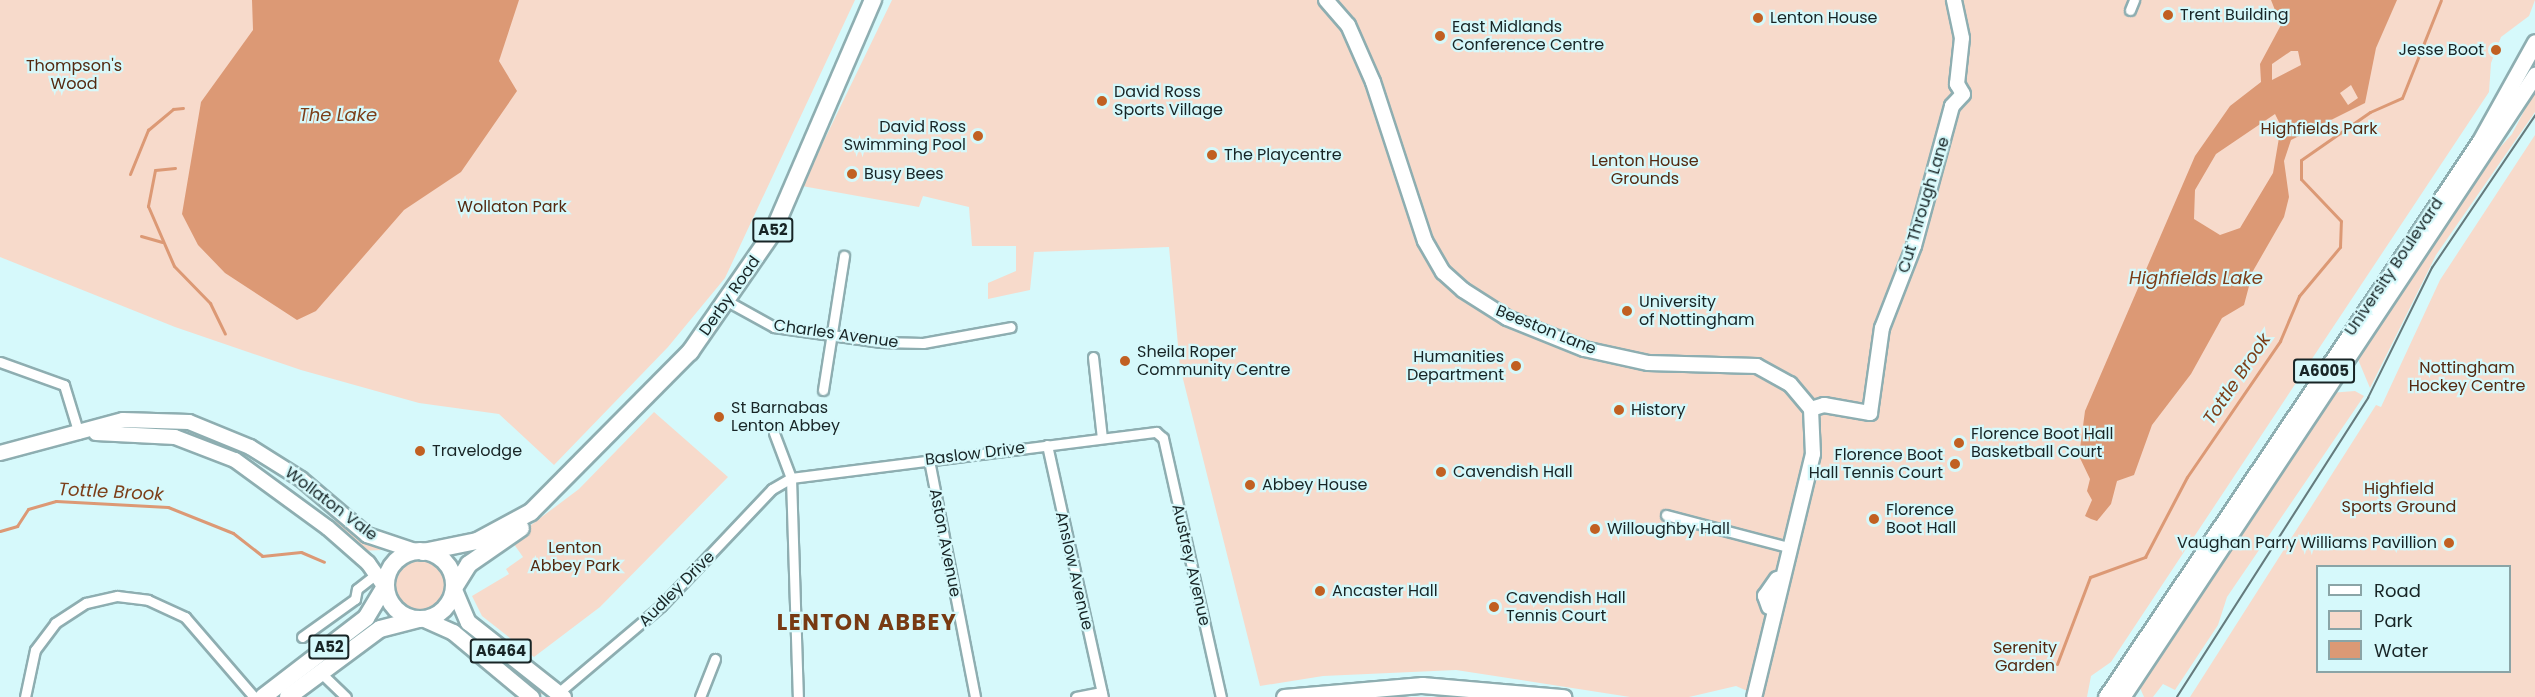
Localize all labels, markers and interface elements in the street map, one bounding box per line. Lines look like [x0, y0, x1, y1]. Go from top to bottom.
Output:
place label: Trent Building [2180, 5, 2289, 25]
place label: Lenton House [1770, 8, 1877, 28]
marker: Trent Building [2161, 8, 2175, 22]
marker: Lenton House [1751, 11, 1765, 25]
place label: East Midlands Conference Centre [1452, 17, 1604, 55]
marker: East Midlands Conference Centre [1433, 29, 1447, 43]
place label: Jesse Boot [2399, 40, 2484, 60]
marker: Jesse Boot [2489, 43, 2503, 57]
park label: Thompson's Wood [26, 56, 122, 94]
place label: David Ross Sports Village [1114, 82, 1223, 120]
marker: David Ross Sports Village [1095, 94, 1109, 108]
water label: The Lake [299, 104, 377, 126]
place label: David Ross Swimming Pool [844, 117, 966, 155]
park label: Highfields Park [2261, 119, 2377, 139]
marker: David Ross Swimming Pool [971, 129, 985, 143]
street label: Cut Through Lane [1894, 135, 1954, 275]
place label: The Playcentre [1224, 145, 1342, 165]
marker: The Playcentre [1205, 148, 1219, 162]
park label: Lenton House Grounds [1591, 151, 1699, 189]
place label: Busy Bees [864, 164, 944, 184]
marker: Busy Bees [845, 167, 859, 181]
street label: University Boulevard [2341, 194, 2447, 340]
park label: Wollaton Park [457, 197, 567, 217]
road number: A52 [752, 218, 794, 242]
street label: Derby Road [695, 252, 765, 340]
water label: Highfields Lake [2129, 267, 2263, 289]
place label: University of Nottingham [1639, 292, 1754, 330]
street label: Beeston Lane [1493, 301, 1599, 359]
marker: University of Nottingham [1620, 304, 1634, 318]
street label: Charles Avenue [772, 316, 900, 352]
water label: Tottle Brook [2199, 329, 2275, 429]
place label: Sheila Roper Community Centre [1137, 342, 1290, 380]
place label: Humanities Department [1407, 347, 1504, 385]
marker: Sheila Roper Community Centre [1118, 354, 1132, 368]
park label: Nottingham Hockey Centre [2409, 358, 2525, 396]
marker: Humanities Department [1509, 359, 1523, 373]
road number: A6005 [2292, 359, 2356, 383]
place label: St Barnabas Lenton Abbey [731, 398, 840, 436]
place label: History [1631, 400, 1685, 420]
marker: History [1612, 403, 1626, 417]
marker: St Barnabas Lenton Abbey [712, 410, 726, 424]
place label: Florence Boot Hall Basketball Court [1971, 424, 2113, 462]
marker: Florence Boot Hall Basketball Court [1952, 436, 1966, 450]
street label: Baslow Drive [924, 438, 1026, 470]
place label: Travelodge [432, 441, 522, 461]
marker: Travelodge [413, 444, 427, 458]
place label: Florence Boot Hall Tennis Court [1809, 445, 1943, 483]
marker: Florence Boot Hall Tennis Court [1948, 457, 1962, 471]
place label: Cavendish Hall [1453, 462, 1573, 482]
street label: Wollaton Vale [281, 463, 381, 545]
marker: Cavendish Hall [1434, 465, 1448, 479]
place label: Abbey House [1262, 475, 1367, 495]
water label: Tottle Brook [58, 478, 164, 506]
marker: Abbey House [1243, 478, 1257, 492]
park label: Highfield Sports Ground [2342, 479, 2456, 517]
street label: Aston Avenue [925, 487, 965, 599]
place label: Florence Boot Hall [1886, 500, 1956, 538]
street label: Austrey Avenue [1168, 502, 1214, 628]
street label: Anslow Avenue [1051, 510, 1097, 632]
marker: Florence Boot Hall [1867, 512, 1881, 526]
place label: Willoughby Hall [1607, 519, 1730, 539]
marker: Willoughby Hall [1588, 522, 1602, 536]
place label: Vaughan Parry Williams Pavillion [2177, 533, 2437, 553]
marker: Vaughan Parry Williams Pavillion [2442, 536, 2456, 550]
park label: Lenton Abbey Park [530, 538, 620, 576]
street label: Audley Drive [635, 547, 719, 631]
legend [2316, 565, 2511, 673]
text: Road [2374, 578, 2421, 603]
place label: Ancaster Hall [1332, 581, 1438, 601]
marker: Ancaster Hall [1313, 584, 1327, 598]
place label: Cavendish Hall Tennis Court [1506, 588, 1626, 626]
marker: Cavendish Hall Tennis Court [1487, 600, 1501, 614]
text: Park [2374, 608, 2413, 633]
district label: LENTON ABBEY [777, 610, 957, 636]
road number: A52 [308, 635, 350, 659]
park label: Serenity Garden [1993, 638, 2057, 676]
text: Water [2374, 638, 2428, 663]
road number: A6464 [470, 639, 532, 663]

